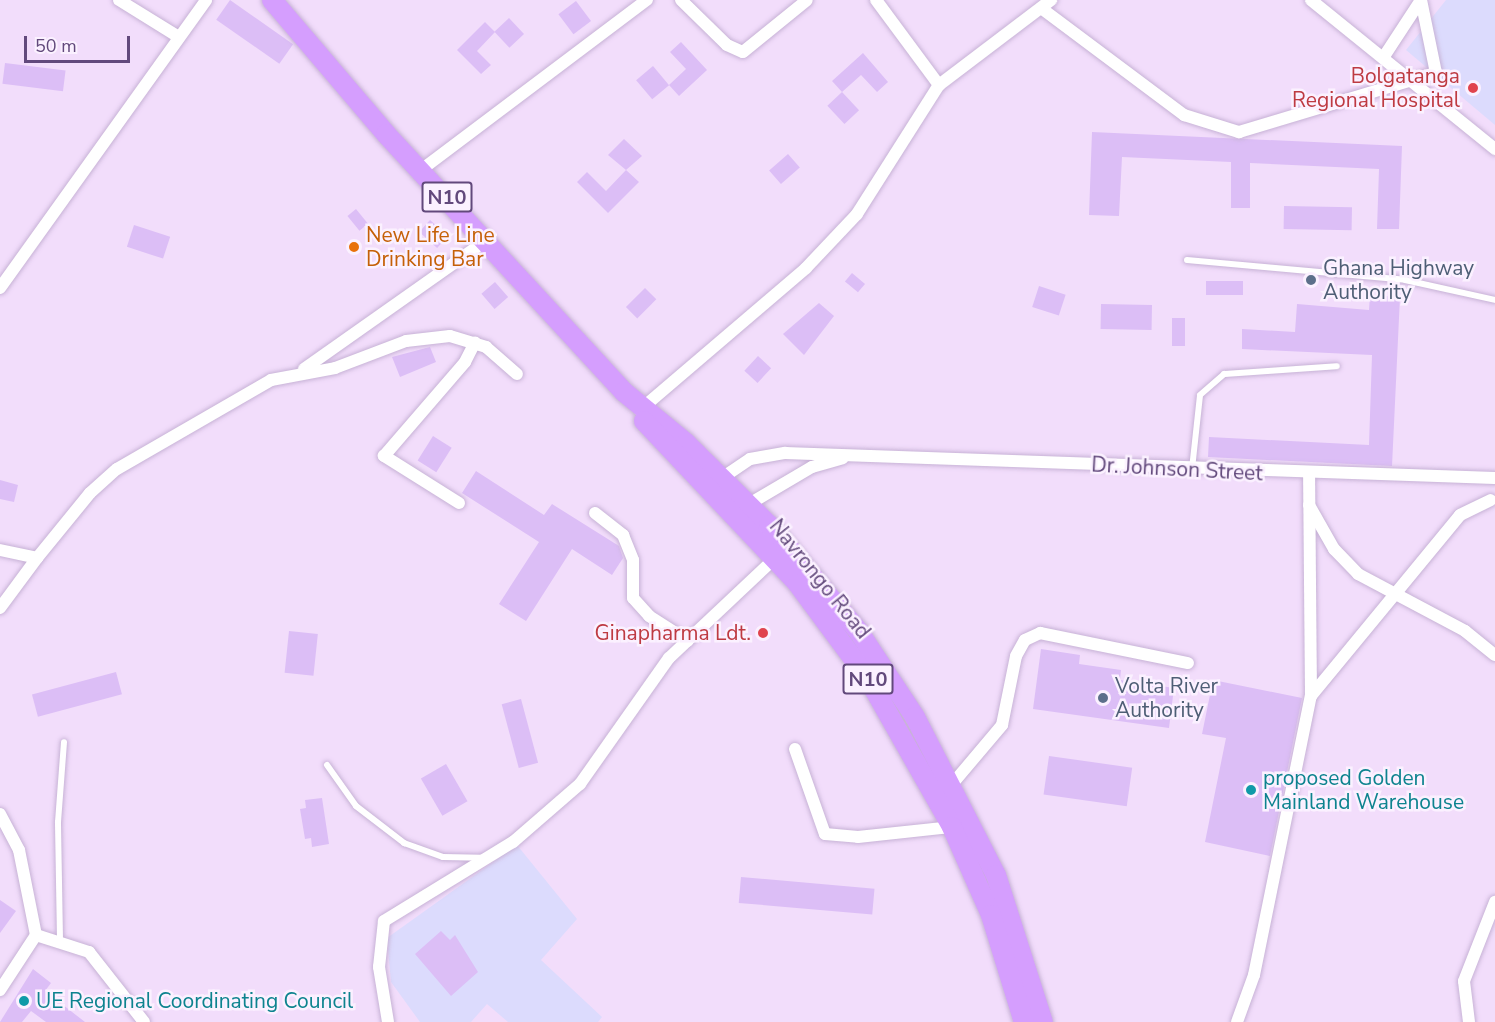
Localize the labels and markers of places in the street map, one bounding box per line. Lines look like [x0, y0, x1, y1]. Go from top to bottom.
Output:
place label: Bolgatanga Regional Hospital [1292, 63, 1460, 113]
marker: Bolgatanga Regional Hospital [1464, 79, 1482, 97]
place label: New Life Line Drinking Bar [366, 222, 495, 272]
marker: New Life Line Drinking Bar [347, 240, 361, 254]
place label: Ghana Highway Authority [1323, 255, 1474, 305]
marker: Ghana Highway Authority [1304, 273, 1318, 287]
place label: Ginapharma Ldt. [595, 620, 751, 646]
marker: Ginapharma Ldt. [756, 626, 770, 640]
place label: Volta River Authority [1115, 673, 1218, 723]
marker: Volta River Authority [1096, 691, 1110, 705]
place label: proposed Golden Mainland Warehouse [1263, 765, 1464, 815]
marker: proposed Golden Mainland Warehouse [1244, 783, 1258, 797]
place label: UE Regional Coordinating Council [36, 988, 353, 1014]
marker: UE Regional Coordinating Council [17, 994, 31, 1008]

